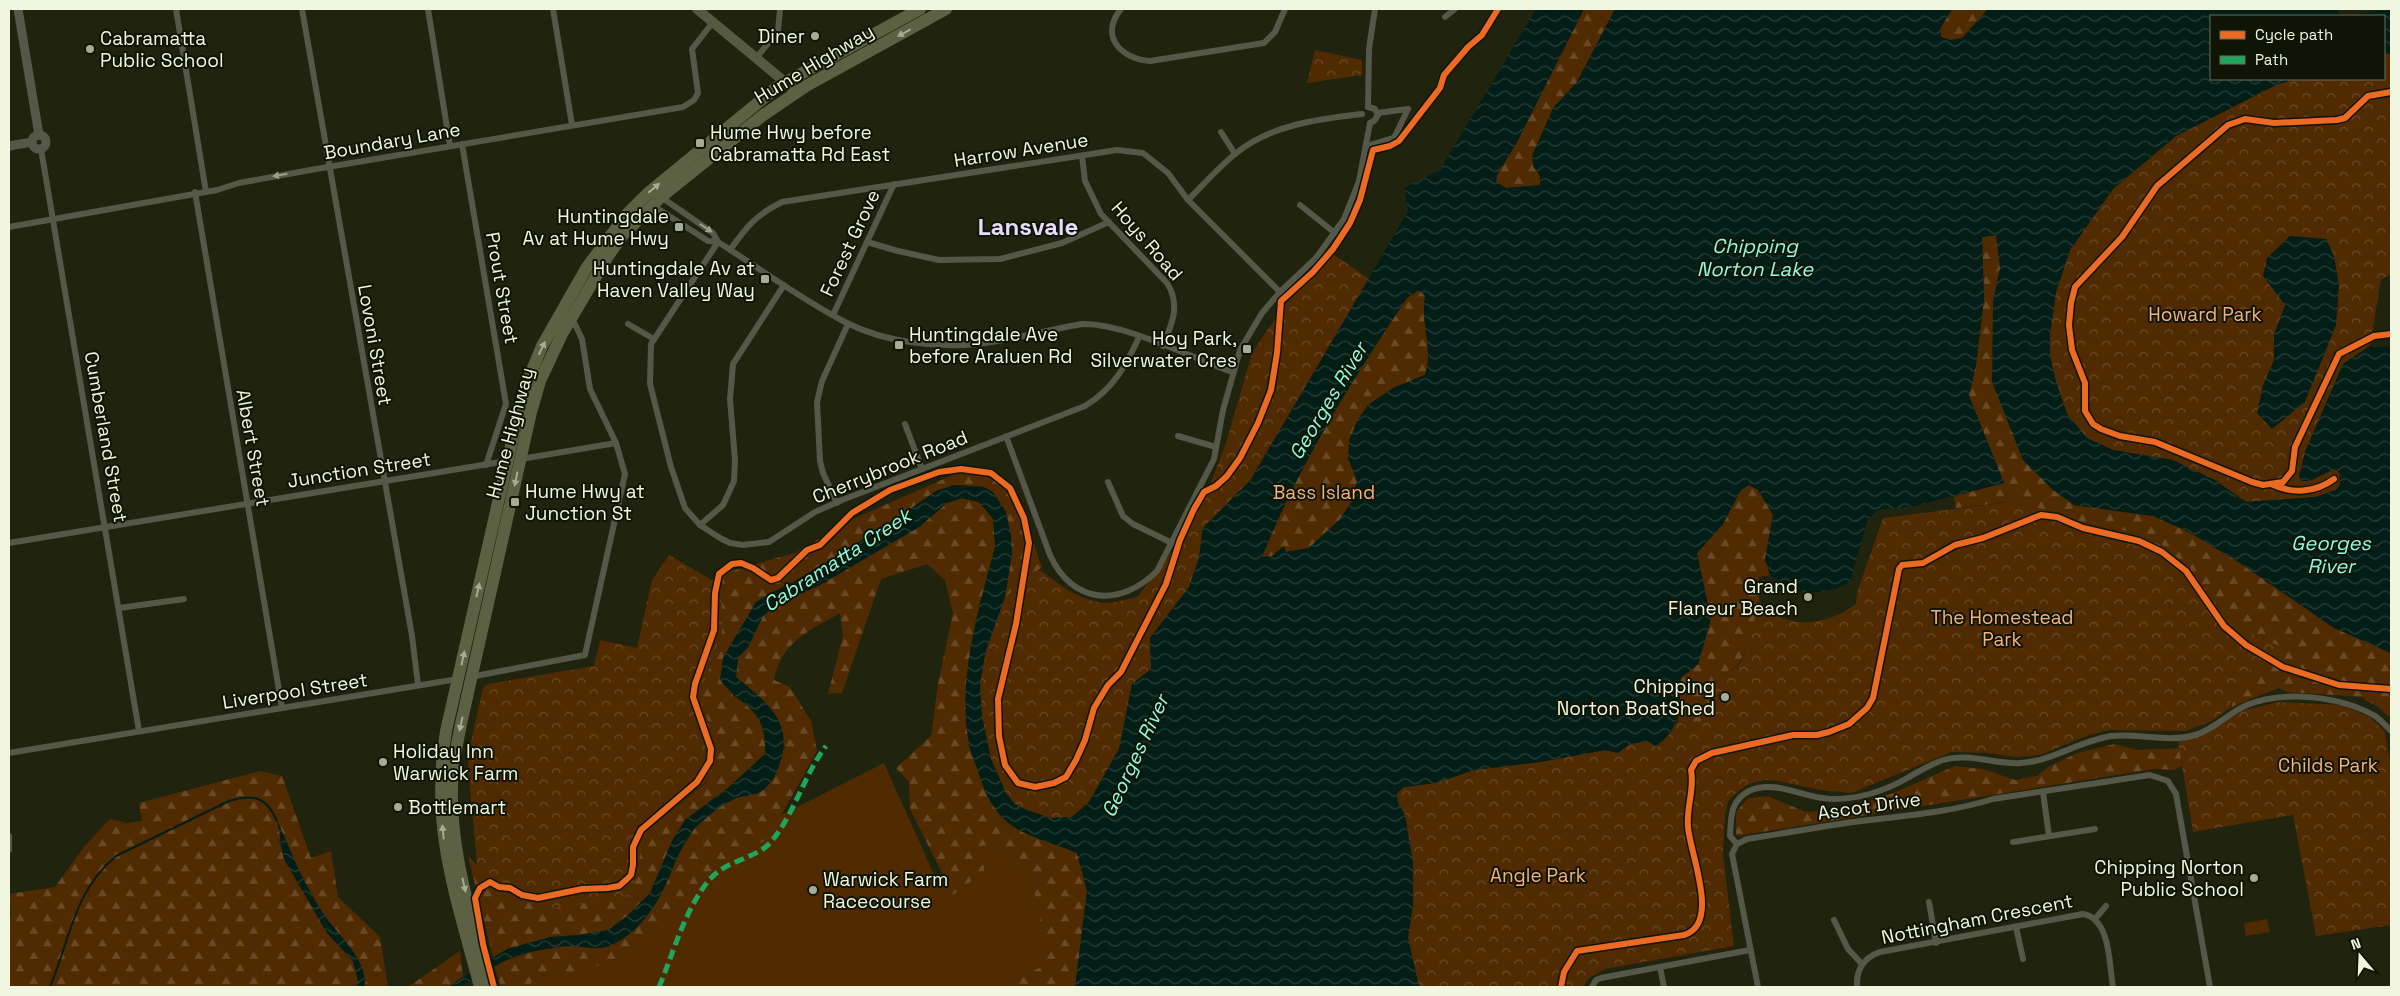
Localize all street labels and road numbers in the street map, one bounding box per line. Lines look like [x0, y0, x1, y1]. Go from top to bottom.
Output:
street label: Hume Highway [750, 19, 878, 109]
street label: Boundary Lane [322, 117, 462, 165]
street label: Harrow Avenue [952, 127, 1090, 173]
street label: Forest Grove [814, 186, 886, 300]
street label: Hoys Road [1106, 196, 1188, 286]
street label: Prout Street [480, 230, 524, 346]
street label: Lovoni Street [352, 283, 398, 407]
street label: Cumberland Street [79, 350, 133, 524]
street label: Hume Highway [480, 365, 540, 501]
street label: Albert Street [230, 387, 276, 509]
street label: Cherrybrook Road [809, 424, 971, 510]
street label: Junction Street [286, 446, 432, 494]
street label: Liverpool Street [221, 667, 369, 715]
street label: Ascot Drive [1816, 786, 1922, 826]
street label: Nottingham Crescent [1879, 888, 2075, 950]

